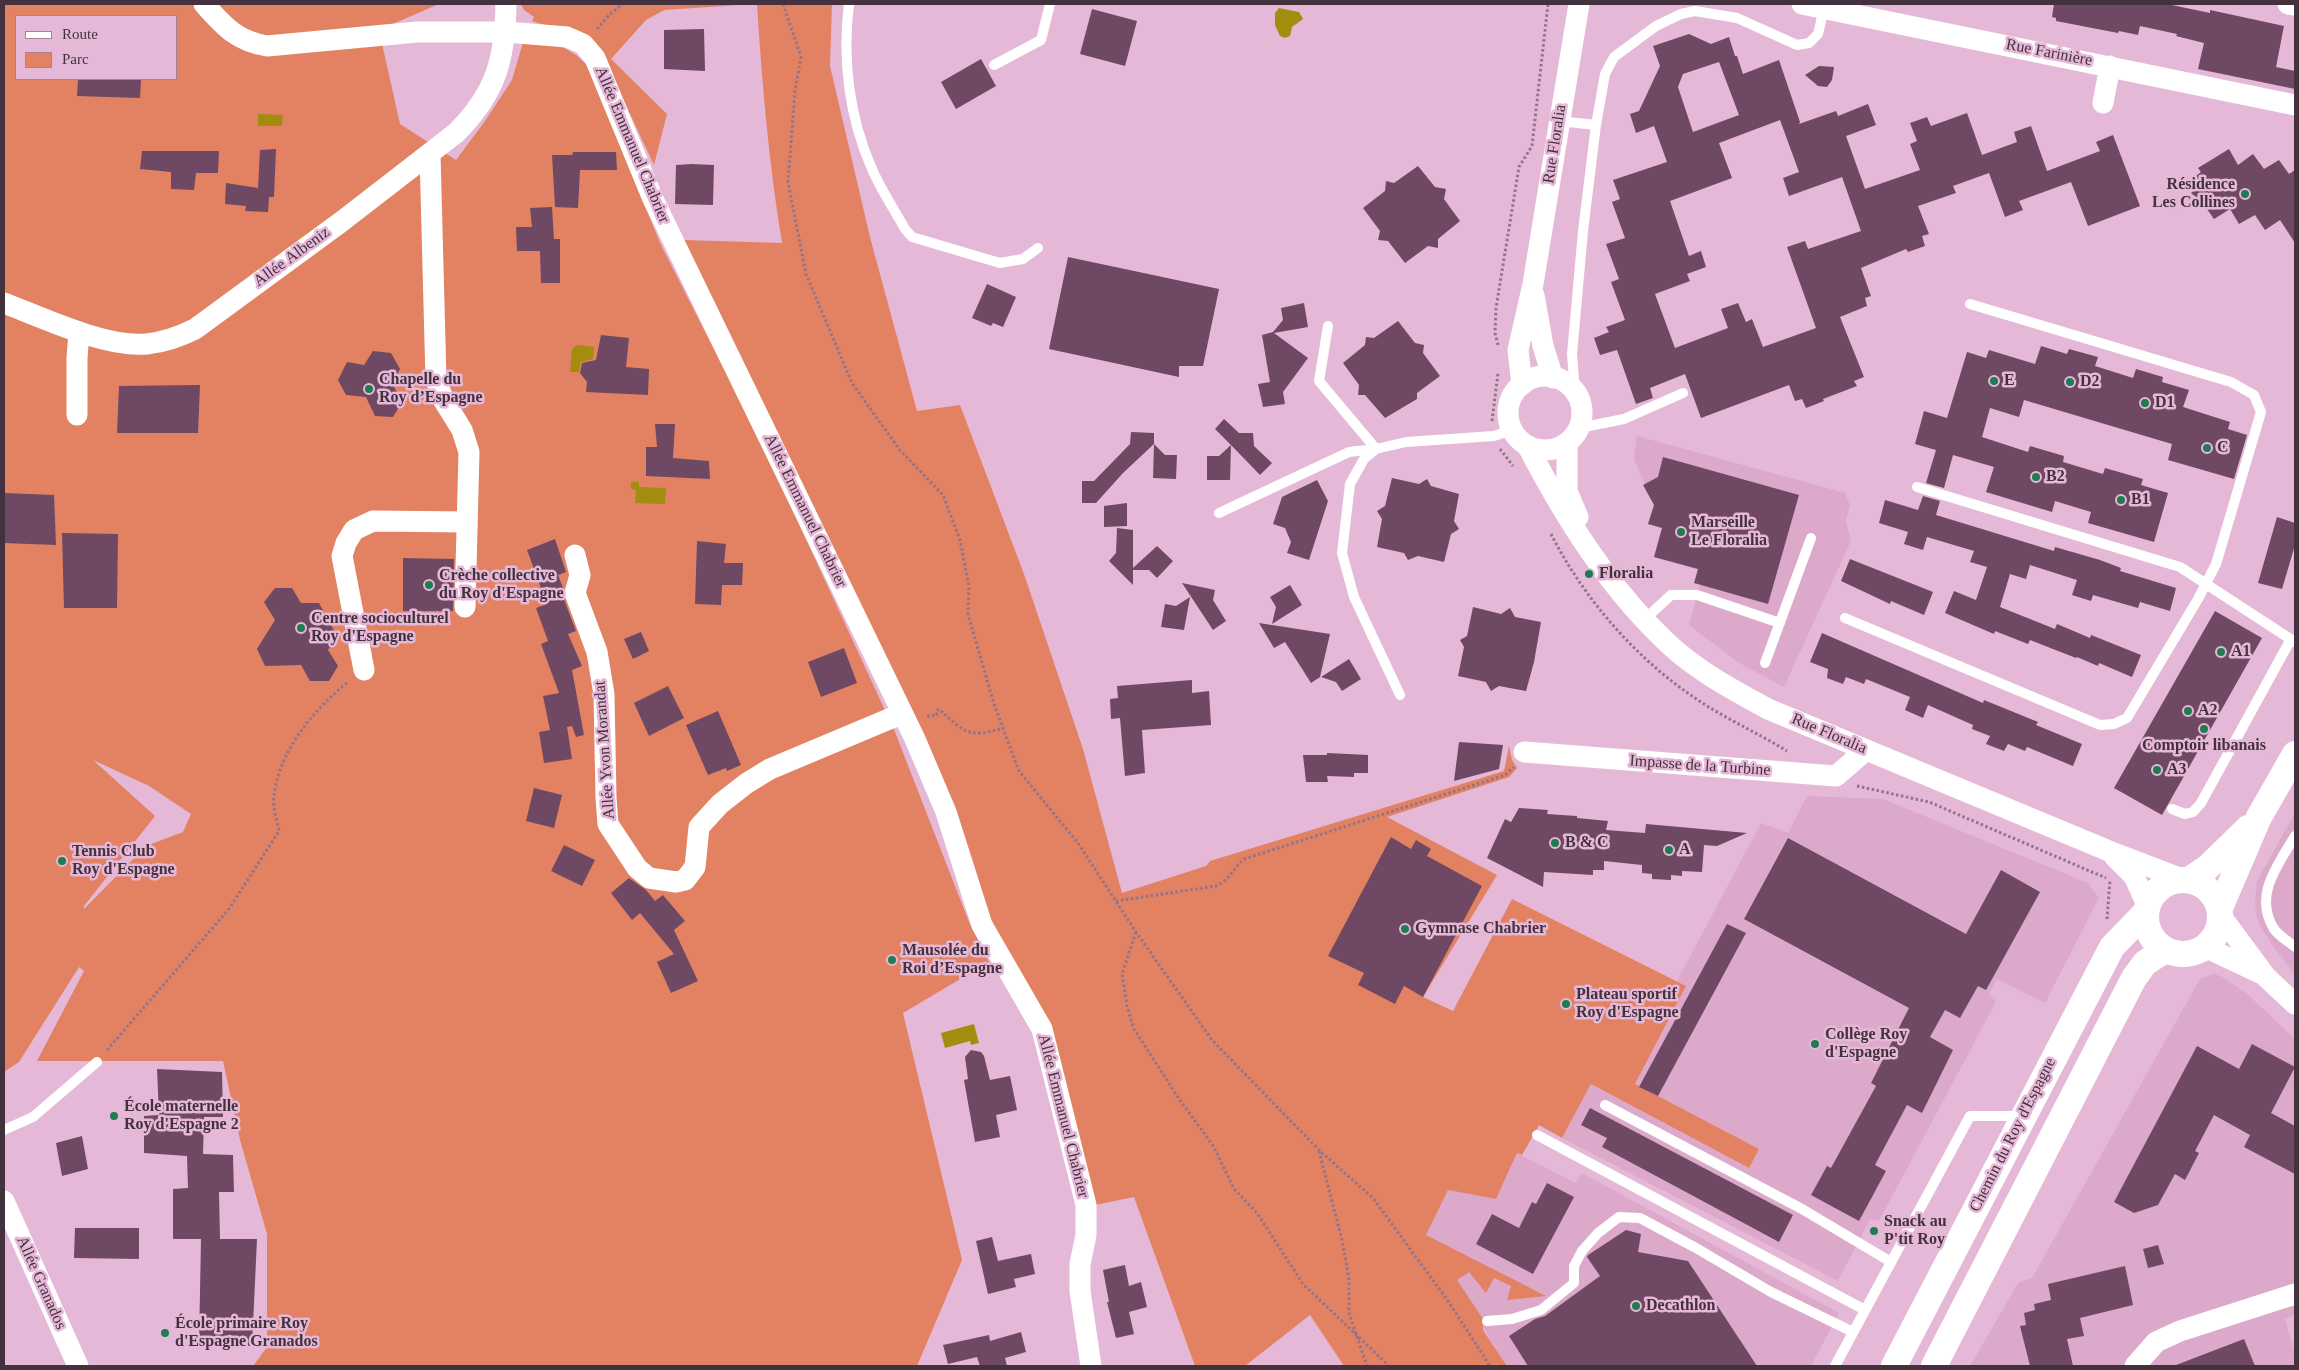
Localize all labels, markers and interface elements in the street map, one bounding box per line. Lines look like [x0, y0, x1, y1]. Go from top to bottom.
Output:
legend [15, 15, 178, 80]
text: Route [62, 26, 98, 42]
street label: Rue Farinière [2004, 35, 2094, 71]
text: Parc [62, 51, 89, 67]
street label: Allée Emmanuel Chabrier [590, 64, 674, 226]
street label: Rue Floralia [1539, 103, 1571, 185]
place label: Résidence Les Collines [2152, 175, 2235, 213]
marker: Résidence Les Collines [2239, 188, 2251, 200]
street label: Allée Albeniz [250, 223, 334, 291]
place label: Chapelle du Roy d’Espagne [379, 370, 483, 408]
place label: E [2004, 371, 2015, 391]
place label: D2 [2080, 372, 2100, 392]
marker: E [1988, 375, 2000, 387]
marker: D2 [2064, 376, 2076, 388]
marker: Chapelle du Roy d’Espagne [363, 383, 375, 395]
place label: D1 [2155, 393, 2175, 413]
marker: D1 [2139, 397, 2151, 409]
street label: Allée Emmanuel Chabrier [760, 431, 850, 591]
place label: C [2217, 438, 2229, 458]
marker: C [2201, 442, 2213, 454]
place label: B2 [2046, 467, 2065, 487]
marker: B2 [2030, 471, 2042, 483]
place label: B1 [2131, 490, 2150, 510]
marker: B1 [2115, 494, 2127, 506]
place label: Marseille Le Floralia [1691, 513, 1767, 551]
marker: Marseille Le Floralia [1675, 526, 1687, 538]
place label: Floralia [1599, 564, 1653, 584]
place label: Crèche collective du Roy d'Espagne [439, 566, 563, 604]
marker: Floralia [1583, 568, 1595, 580]
marker: Crèche collective du Roy d'Espagne [423, 579, 435, 591]
place label: Centre socioculturel Roy d'Espagne [311, 609, 449, 647]
marker: Centre socioculturel Roy d'Espagne [295, 622, 307, 634]
place label: A1 [2231, 642, 2251, 662]
marker: A1 [2215, 646, 2227, 658]
street label: Allée Yvon Morandat [591, 680, 619, 820]
place label: A2 [2198, 701, 2218, 721]
marker: A2 [2182, 705, 2194, 717]
street label: Rue Floralia [1789, 710, 1869, 758]
marker: Comptoir libanais [2198, 723, 2210, 735]
place label: Comptoir libanais [2142, 736, 2266, 756]
street label: Impasse de la Turbine [1629, 751, 1771, 781]
place label: A3 [2167, 760, 2187, 780]
marker: A3 [2151, 764, 2163, 776]
place label: B & C [1565, 833, 1609, 853]
marker: B & C [1549, 837, 1561, 849]
place label: A [1679, 840, 1691, 860]
place label: Tennis Club Roy d'Espagne [72, 842, 175, 880]
marker: A [1663, 844, 1675, 856]
marker: Tennis Club Roy d'Espagne [56, 855, 68, 867]
place label: Gymnase Chabrier [1415, 919, 1546, 939]
marker: Gymnase Chabrier [1399, 923, 1411, 935]
place label: Mausolée du Roi d’Espagne [902, 941, 1002, 979]
marker: Mausolée du Roi d’Espagne [886, 954, 898, 966]
place label: Plateau sportif Roy d'Espagne [1576, 985, 1679, 1023]
marker: Plateau sportif Roy d'Espagne [1560, 998, 1572, 1010]
place label: Collège Roy d'Espagne [1825, 1025, 1907, 1063]
street label: Allée Emmanuel Chabrier [1033, 1032, 1093, 1200]
marker: Collège Roy d'Espagne [1809, 1038, 1821, 1050]
street label: Chemin du Roy d'Espagne [1966, 1055, 2060, 1215]
place label: École maternelle Roy d'Espagne 2 [124, 1097, 239, 1135]
marker: École maternelle Roy d'Espagne 2 [108, 1110, 120, 1122]
place label: Snack au P'tit Roy [1884, 1212, 1947, 1250]
marker: Snack au P'tit Roy [1868, 1225, 1880, 1237]
street label: Allée Granados [12, 1233, 70, 1333]
place label: Decathlon [1646, 1296, 1715, 1316]
marker: Decathlon [1630, 1300, 1642, 1312]
place label: École primaire Roy d'Espagne Granados [175, 1314, 318, 1352]
marker: École primaire Roy d'Espagne Granados [159, 1327, 171, 1339]

